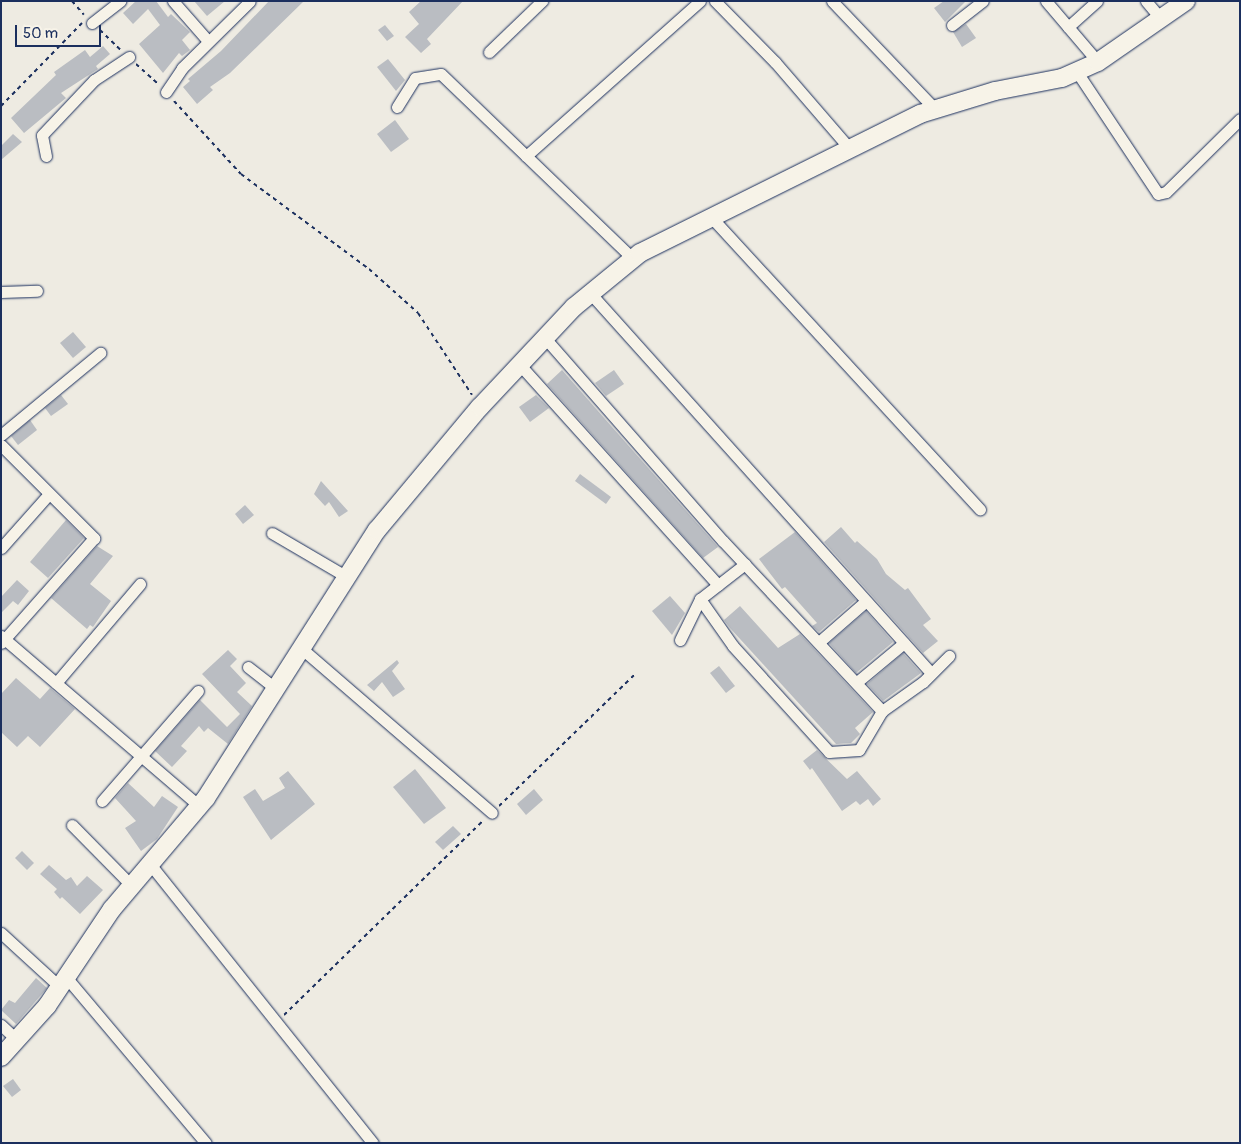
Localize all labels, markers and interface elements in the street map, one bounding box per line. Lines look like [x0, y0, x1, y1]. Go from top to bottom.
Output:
scale bar [18, 15, 104, 47]
text: 50 m [23, 24, 58, 43]

